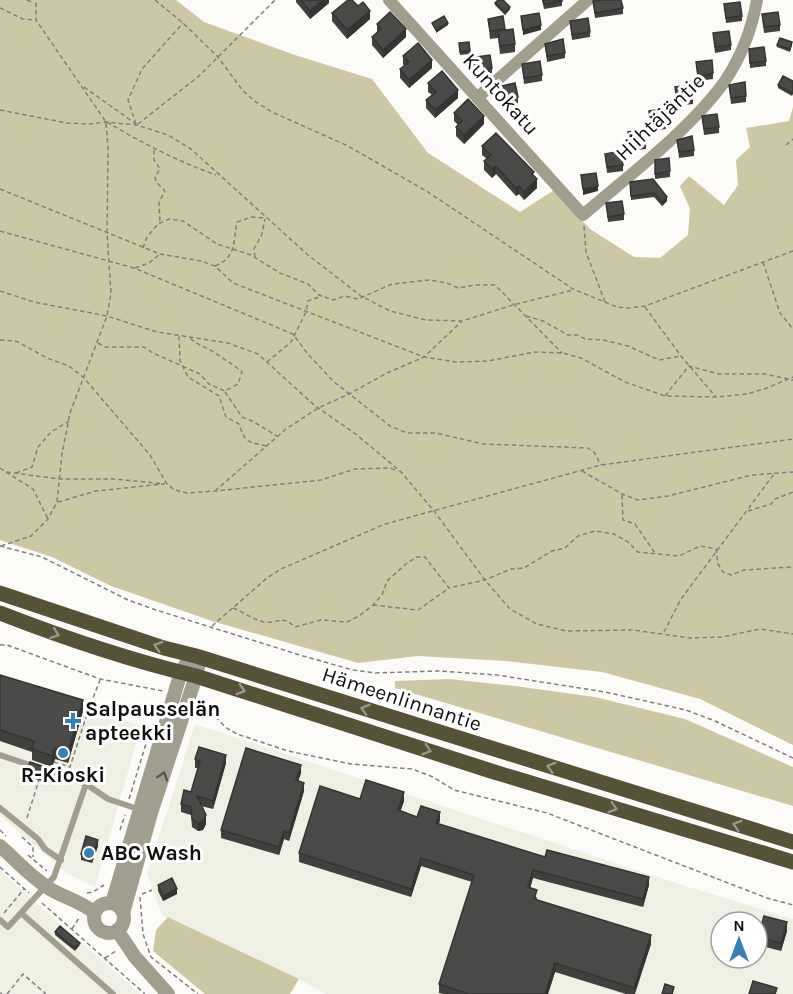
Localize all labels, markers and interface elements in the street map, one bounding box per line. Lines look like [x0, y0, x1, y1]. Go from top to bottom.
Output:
street label: Kuntokatu [458, 48, 544, 140]
street label: Hiihtäjäntie [610, 69, 710, 165]
one-way arrow [48, 627, 59, 639]
one-way arrow [153, 641, 164, 653]
street label: Hämeenlinnantie [319, 662, 485, 736]
one-way arrow [235, 683, 246, 695]
place label: Salpausselän apteekki [85, 697, 220, 745]
one-way arrow [360, 704, 371, 716]
marker: Salpausselän apteekki [66, 714, 80, 728]
one-way arrow [421, 743, 432, 755]
marker: R-Kioski [56, 746, 70, 760]
one-way arrow [546, 762, 557, 774]
place label: R-Kioski [21, 763, 105, 787]
one-way arrow [156, 771, 168, 782]
one-way arrow [607, 801, 618, 813]
one-way arrow [732, 820, 743, 832]
place label: ABC Wash [101, 841, 202, 865]
marker: ABC Wash [82, 846, 96, 860]
north arrow [709, 910, 769, 970]
text: N [733, 916, 745, 935]

